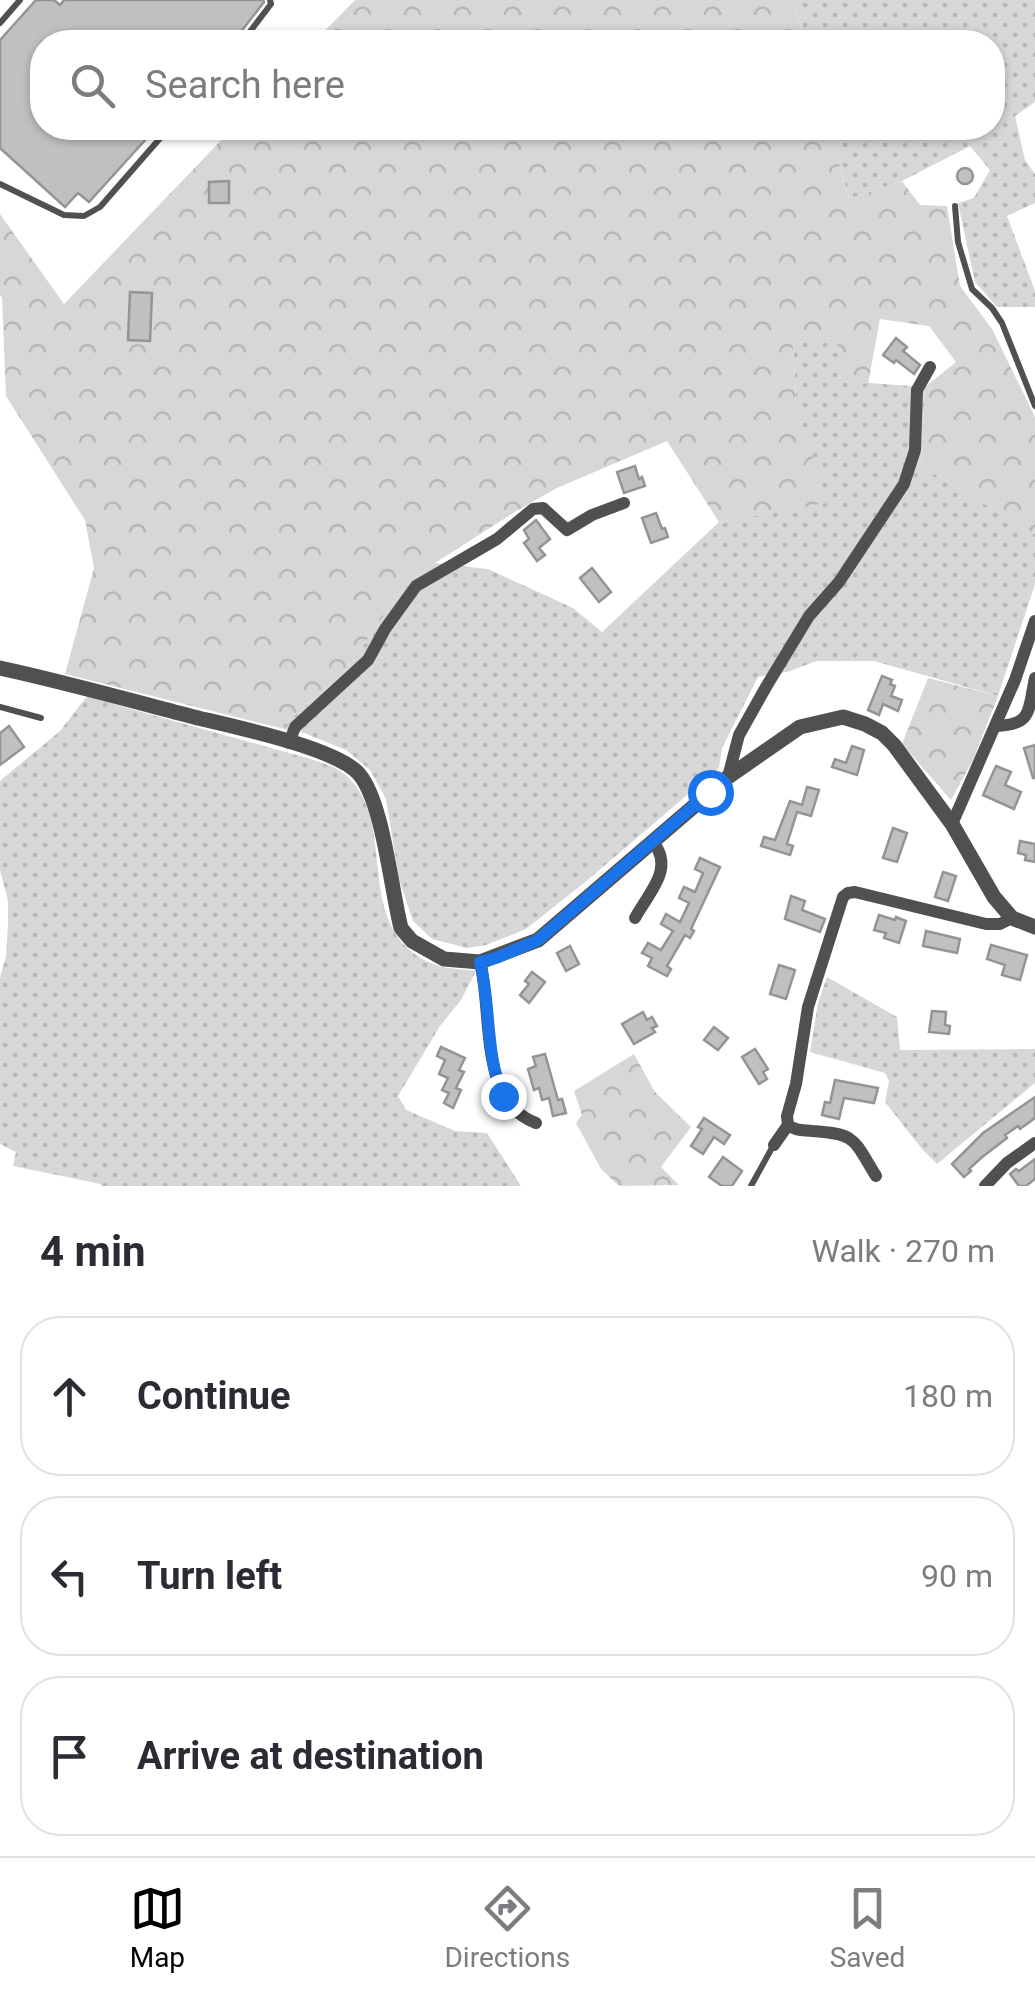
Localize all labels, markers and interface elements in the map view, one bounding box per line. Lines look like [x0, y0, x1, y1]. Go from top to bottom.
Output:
search box [30, 30, 1005, 140]
icon: search [65, 58, 120, 113]
text: Search here [145, 63, 345, 107]
route start [688, 770, 734, 816]
route end [481, 1074, 527, 1120]
text: 4 min [40, 1227, 146, 1276]
text: Walk · 270 m [812, 1232, 995, 1270]
icon: ahead [42, 1369, 97, 1424]
text: Continue [137, 1374, 291, 1418]
text: 180 m [903, 1377, 993, 1415]
icon: left [42, 1549, 97, 1604]
text: Turn left [137, 1554, 282, 1598]
text: 90 m [921, 1557, 993, 1595]
icon: arrive [42, 1729, 97, 1784]
text: Arrive at destination [137, 1734, 484, 1778]
tab: Map [130, 1881, 185, 1974]
tab: Directions [444, 1881, 570, 1974]
tab: Saved [830, 1881, 905, 1974]

